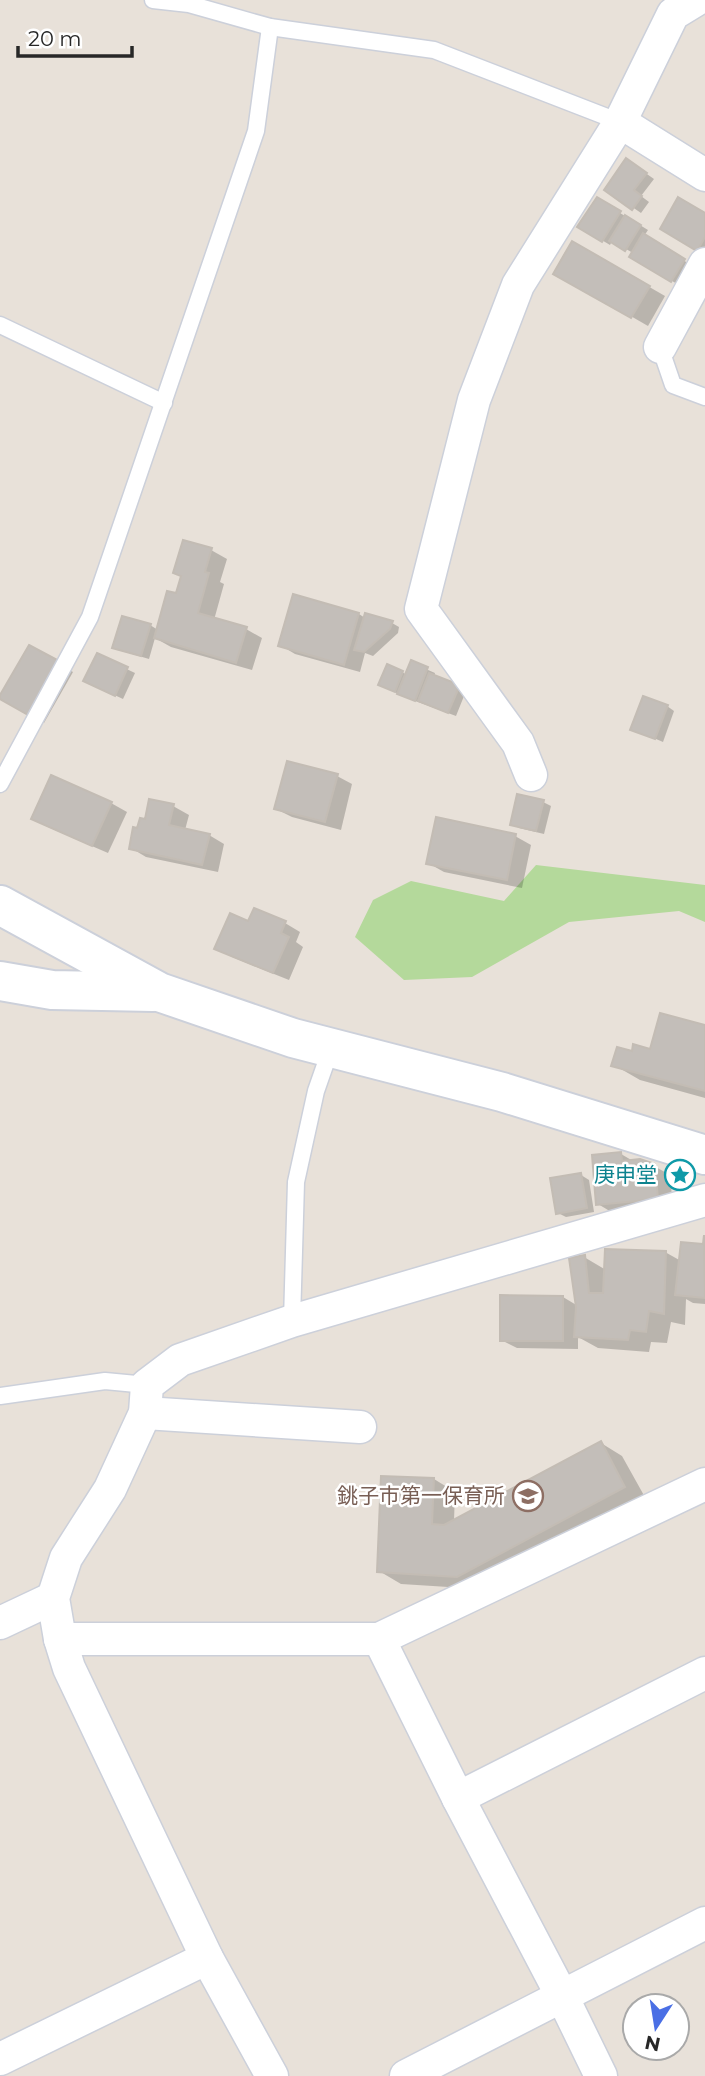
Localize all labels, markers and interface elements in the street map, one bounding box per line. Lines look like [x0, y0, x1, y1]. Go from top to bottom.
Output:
scale bar [18, 14, 131, 58]
text: 20 m [28, 26, 82, 51]
place icon: 庚申堂 [663, 1158, 697, 1192]
place label: 庚申堂 [594, 1162, 657, 1187]
school or university icon: 銚子市第一保育所 [511, 1479, 545, 1513]
place label: 銚子市第一保育所 [337, 1483, 505, 1508]
north arrow [621, 1992, 691, 2062]
text: N [643, 2030, 662, 2056]

